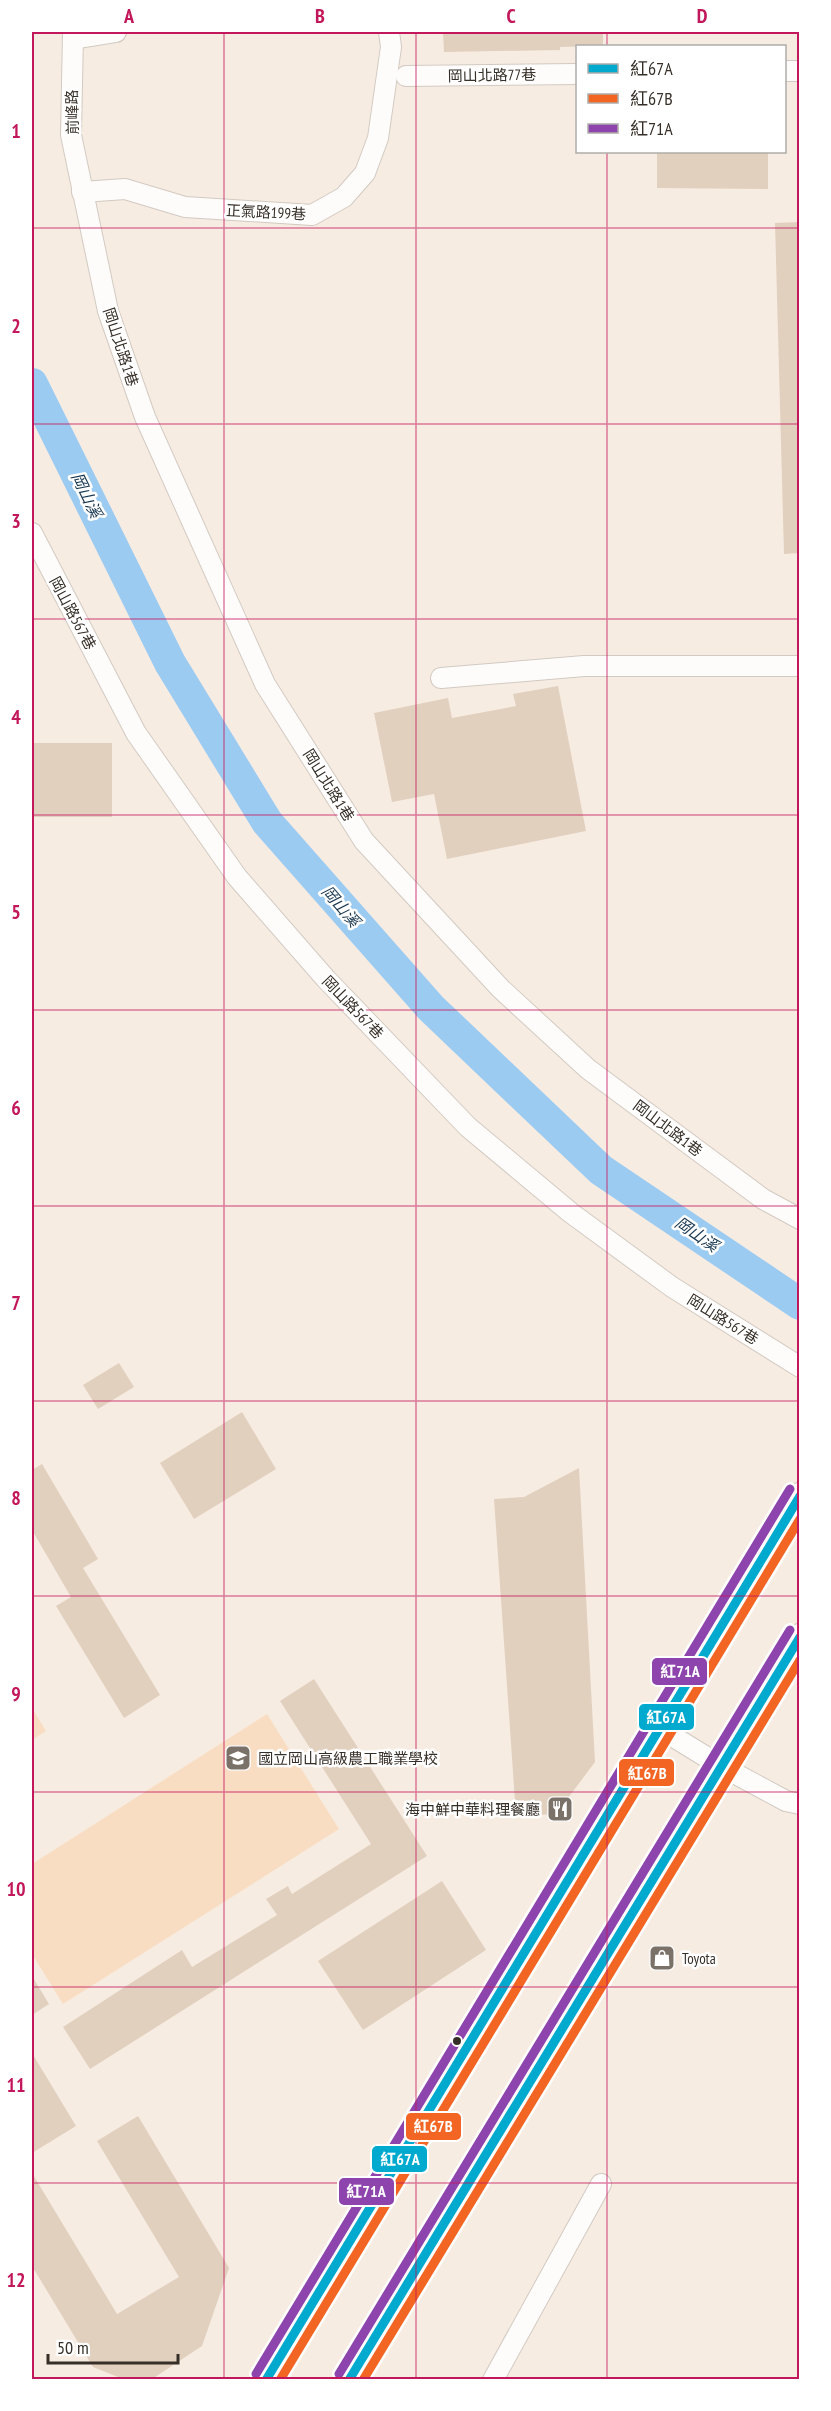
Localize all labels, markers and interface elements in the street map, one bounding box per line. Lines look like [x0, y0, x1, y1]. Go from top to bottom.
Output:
text: A [123, 3, 135, 29]
text: B [315, 3, 325, 29]
text: C [506, 3, 516, 29]
text: D [697, 3, 708, 29]
legend [576, 45, 786, 153]
text: 紅67A [630, 57, 673, 80]
street label: 岡山北路77巷 [448, 65, 536, 85]
text: 紅67B [630, 87, 673, 110]
street label: 前峰路 [62, 89, 82, 135]
text: 紅71A [630, 117, 673, 140]
text: 1 [11, 118, 21, 144]
street label: 正氣路199巷 [225, 200, 307, 224]
street label: 岡山北路1巷 [99, 305, 143, 389]
text: 2 [11, 313, 21, 339]
water label: 岡山溪 [67, 469, 107, 523]
text: 3 [11, 508, 21, 534]
street label: 岡山路567巷 [46, 573, 100, 653]
text: 4 [11, 704, 21, 730]
street label: 岡山北路1巷 [299, 745, 359, 825]
water label: 岡山溪 [318, 881, 366, 932]
text: 5 [11, 899, 21, 925]
street label: 岡山路567巷 [318, 972, 388, 1042]
text: 6 [11, 1095, 21, 1121]
street label: 岡山北路1巷 [630, 1096, 706, 1160]
water label: 岡山溪 [672, 1212, 724, 1257]
text: 7 [11, 1290, 21, 1316]
street label: 岡山路567巷 [684, 1290, 762, 1348]
text: 8 [11, 1485, 21, 1511]
line badge: 紅71A [651, 1657, 708, 1686]
text: 紅71A [660, 1661, 701, 1681]
text: 9 [11, 1681, 21, 1707]
line badge: 紅67A [638, 1703, 695, 1731]
text: 紅67A [646, 1707, 687, 1727]
school or university icon: 國立岡山高級農工職業學校 [223, 1743, 253, 1773]
place label: 國立岡山高級農工職業學校 [258, 1749, 438, 1768]
line badge: 紅67B [618, 1758, 675, 1787]
text: 紅67B [627, 1763, 667, 1783]
restaurant icon: 海中鮮中華料理餐廳 [545, 1794, 575, 1824]
place label: 海中鮮中華料理餐廳 [405, 1800, 540, 1819]
text: 10 [6, 1876, 26, 1902]
shop icon: Toyota [647, 1943, 677, 1973]
place label: Toyota [682, 1949, 716, 1968]
unlabelled marker [451, 2035, 463, 2047]
text: 11 [6, 2072, 26, 2098]
line badge: 紅67B [405, 2112, 462, 2141]
text: 紅67B [413, 2116, 453, 2136]
line badge: 紅67A [371, 2145, 428, 2173]
text: 紅67A [380, 2149, 421, 2169]
line badge: 紅71A [338, 2177, 395, 2206]
text: 紅71A [346, 2181, 387, 2201]
text: 12 [6, 2267, 26, 2293]
scale bar [48, 2327, 178, 2365]
text: 50 m [57, 2336, 89, 2359]

